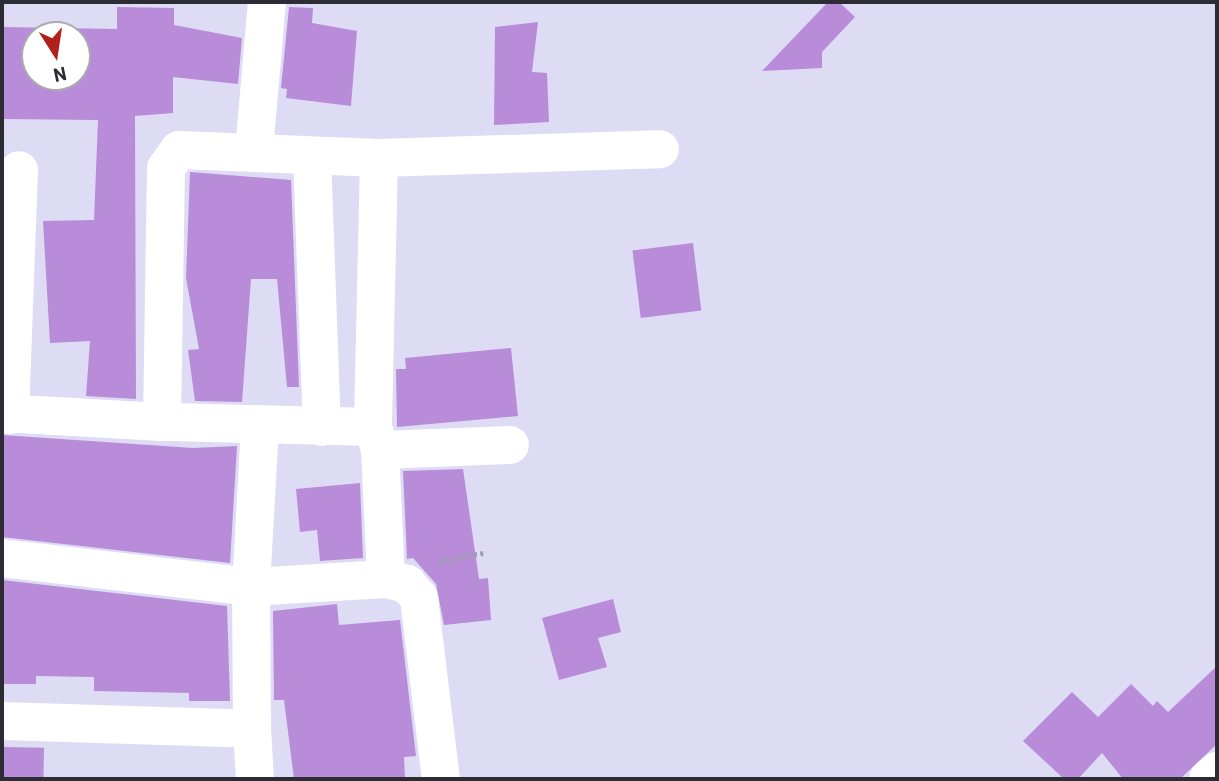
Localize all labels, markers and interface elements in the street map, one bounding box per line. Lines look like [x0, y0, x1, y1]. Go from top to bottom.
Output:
north arrow [21, 21, 91, 91]
text: N [51, 63, 69, 88]

